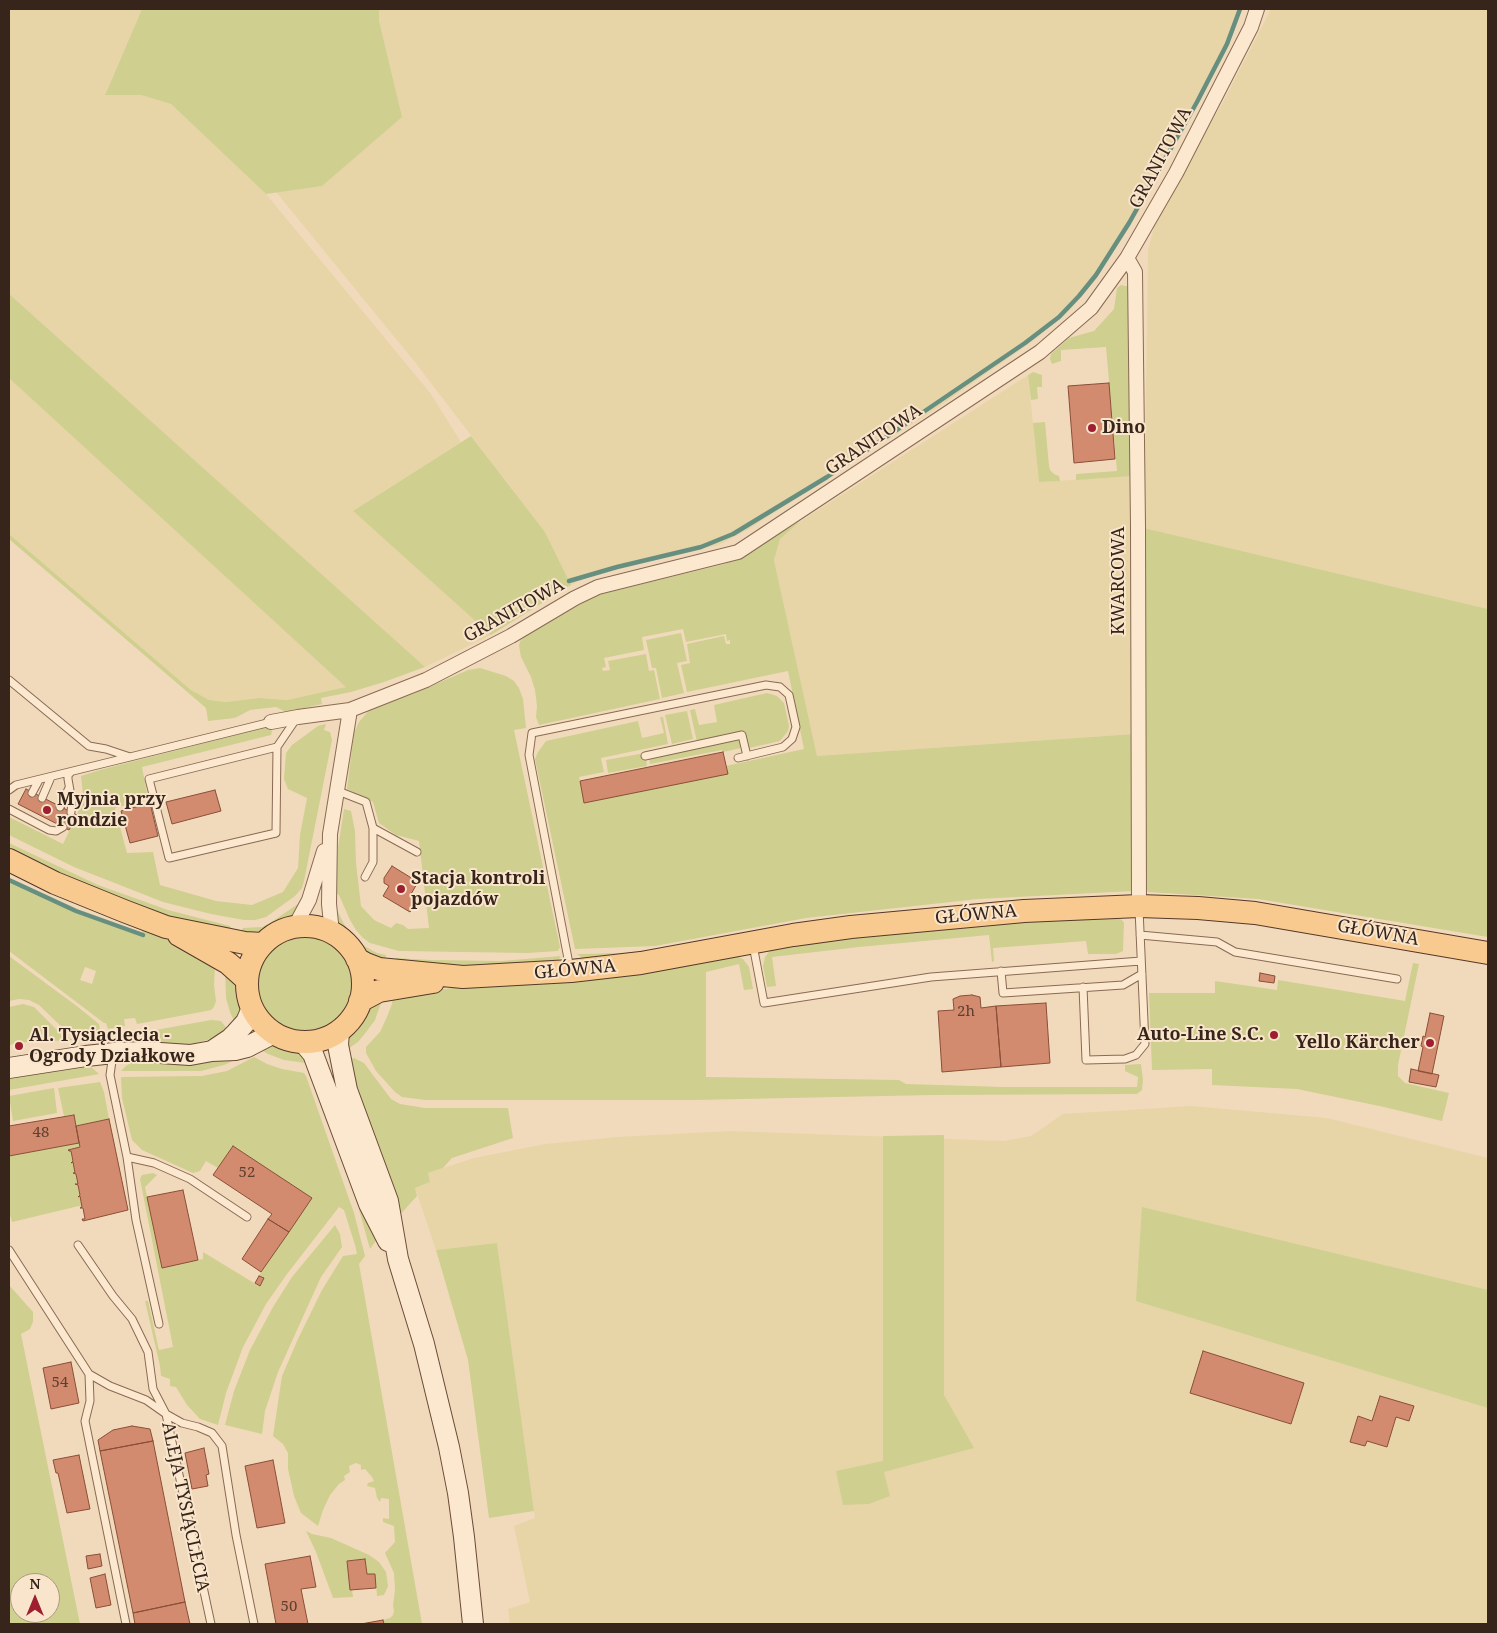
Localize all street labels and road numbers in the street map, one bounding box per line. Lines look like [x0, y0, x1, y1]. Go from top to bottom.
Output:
street label: GRANITOWA [1125, 104, 1197, 212]
street label: GRANITOWA [822, 400, 926, 480]
street label: KWARCOWA [1108, 527, 1130, 635]
street label: GRANITOWA [460, 574, 568, 648]
street label: GŁÓWNA [934, 901, 1018, 929]
street label: GŁÓWNA [1336, 915, 1420, 951]
street label: GŁÓWNA [533, 956, 617, 984]
street label: ALEJA TYSIĄCLECIA [156, 1420, 214, 1594]

